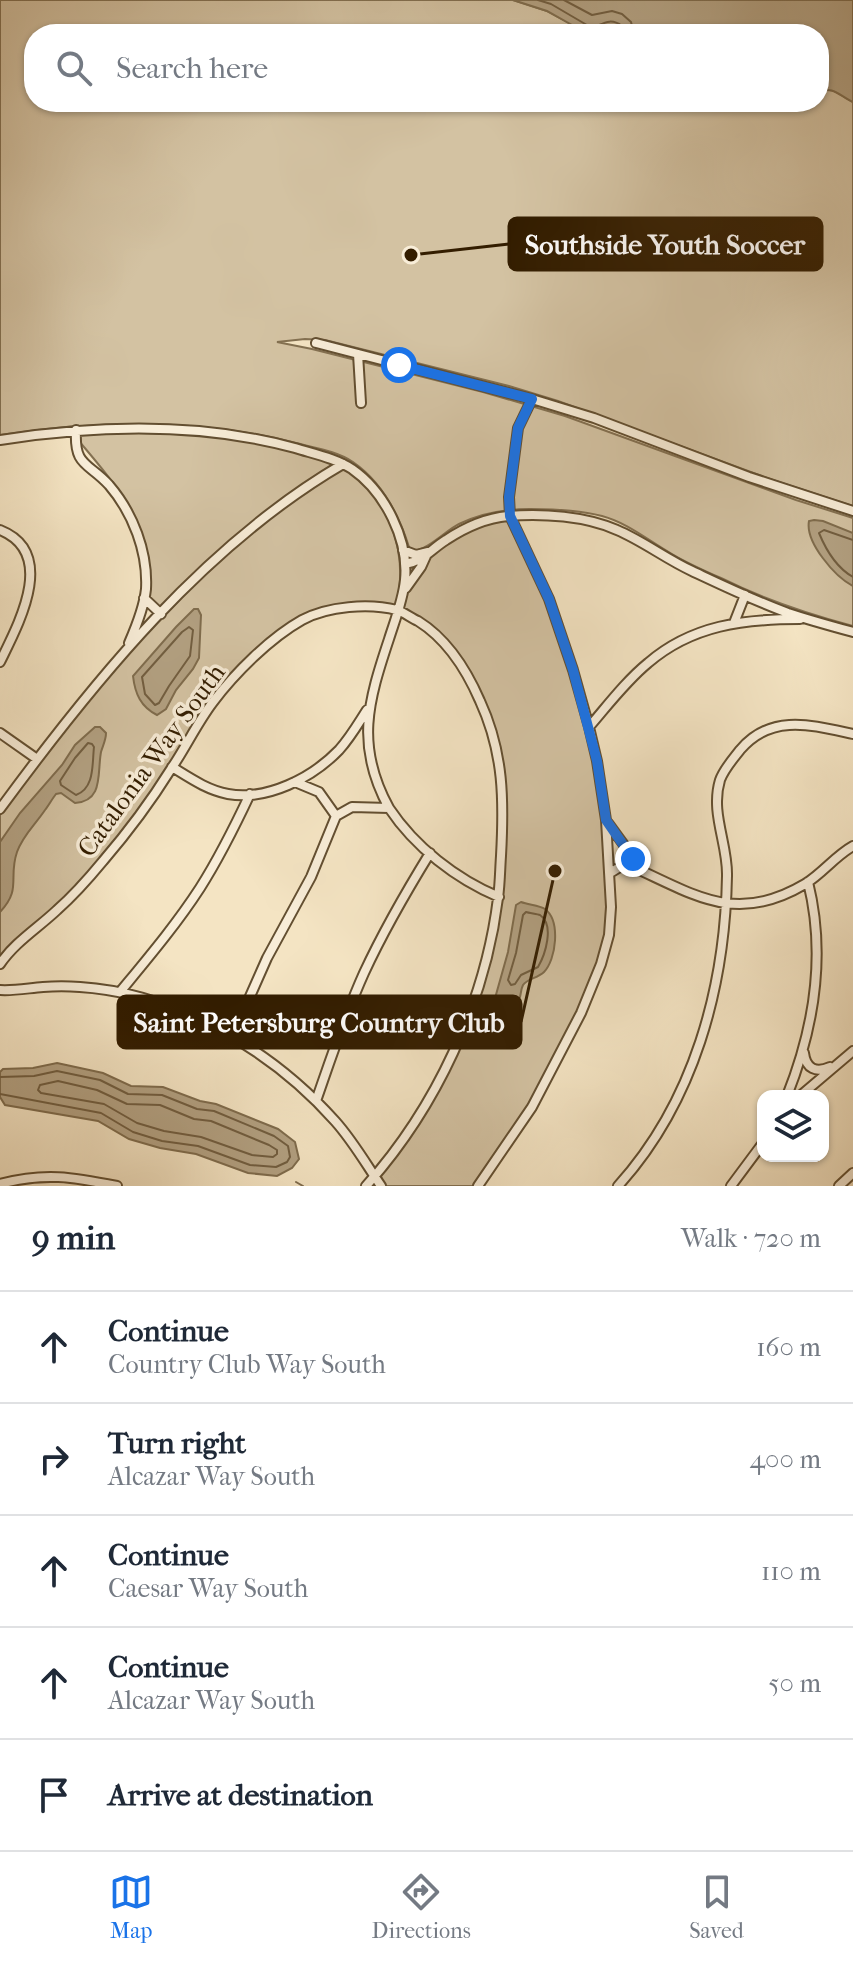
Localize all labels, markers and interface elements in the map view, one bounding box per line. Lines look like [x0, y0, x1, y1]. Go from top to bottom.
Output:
search box [24, 24, 829, 112]
icon: search [52, 46, 96, 90]
text: Search here [116, 51, 268, 86]
callout: Southside Youth Soccer [509, 218, 822, 270]
text: Southside Youth Soccer [525, 228, 806, 261]
route start [381, 347, 417, 383]
street label: Catalonia Way South [71, 657, 232, 863]
route end [615, 841, 651, 877]
callout: Saint Petersburg Country Club [118, 996, 521, 1048]
text: Saint Petersburg Country Club [133, 1006, 505, 1039]
map controls [757, 1090, 829, 1162]
button: layers [757, 1090, 829, 1162]
text: 9 min [32, 1218, 115, 1258]
text: Walk · 720 m [681, 1223, 821, 1254]
text: Continue [108, 1314, 229, 1349]
icon: ahead [32, 1325, 76, 1369]
text: 160 m [756, 1332, 821, 1363]
text: Country Club Way South [108, 1349, 386, 1380]
text: Turn right [108, 1426, 246, 1461]
icon: right [32, 1437, 76, 1481]
text: 400 m [750, 1444, 821, 1475]
text: Alcazar Way South [108, 1461, 315, 1492]
text: Continue [108, 1538, 229, 1573]
icon: ahead [32, 1549, 76, 1593]
text: 110 m [761, 1556, 821, 1587]
text: Caesar Way South [108, 1573, 308, 1604]
text: Continue [108, 1650, 229, 1685]
icon: ahead [32, 1661, 76, 1705]
text: 50 m [768, 1668, 821, 1699]
text: Alcazar Way South [108, 1685, 315, 1716]
icon: arrive [32, 1773, 76, 1817]
text: Arrive at destination [108, 1778, 373, 1813]
tab: Map [109, 1870, 153, 1944]
tab: Directions [372, 1870, 471, 1944]
tab: Saved [689, 1870, 744, 1944]

